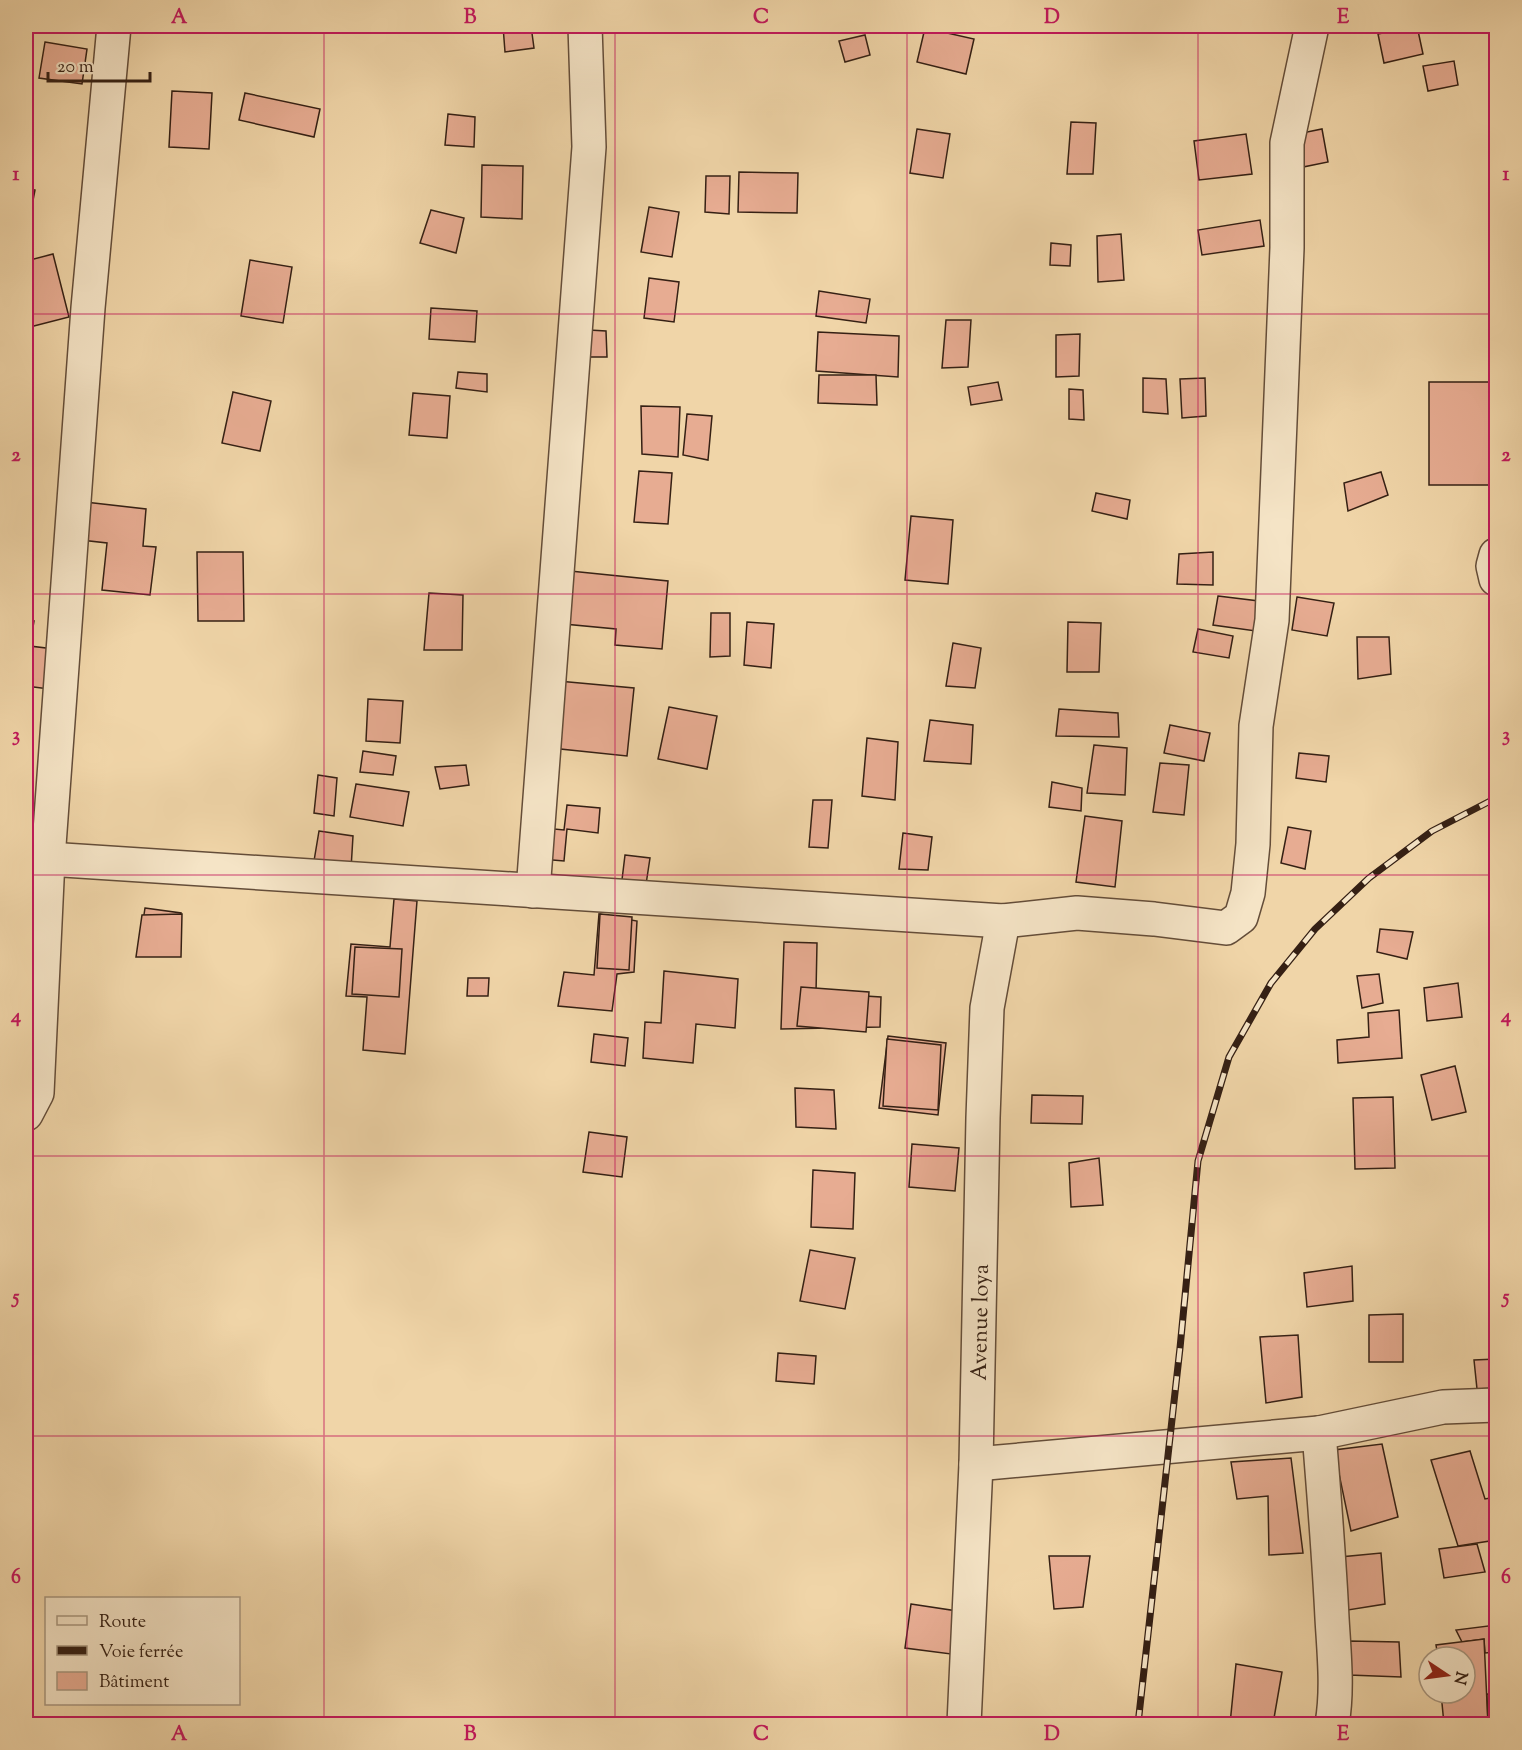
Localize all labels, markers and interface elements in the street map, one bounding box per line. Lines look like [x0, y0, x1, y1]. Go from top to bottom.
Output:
text: A [171, 4, 188, 33]
text: B [464, 4, 477, 33]
text: C [753, 4, 769, 33]
text: D [1044, 4, 1060, 33]
text: E [1337, 4, 1350, 33]
scale bar [48, 45, 150, 83]
text: 20 m [57, 55, 94, 81]
text: 1 [13, 161, 20, 190]
text: 1 [1503, 161, 1510, 190]
text: 2 [11, 442, 21, 471]
text: 2 [1501, 442, 1511, 471]
text: 3 [12, 722, 20, 751]
text: 3 [1502, 722, 1510, 751]
text: 4 [10, 1003, 21, 1032]
text: 4 [1500, 1003, 1511, 1032]
street label: Avenue loya [965, 1264, 999, 1381]
text: 5 [11, 1284, 20, 1313]
text: 5 [1501, 1284, 1510, 1313]
text: 6 [11, 1564, 21, 1593]
text: 6 [1501, 1564, 1511, 1593]
legend [45, 1597, 240, 1705]
text: Route [99, 1610, 146, 1636]
text: Voie ferrée [99, 1640, 183, 1666]
north arrow [1417, 1645, 1477, 1705]
text: N [1446, 1669, 1472, 1687]
text: Bâtiment [99, 1670, 169, 1696]
text: A [171, 1721, 188, 1750]
text: B [464, 1721, 477, 1750]
text: C [753, 1721, 769, 1750]
text: D [1044, 1721, 1060, 1750]
text: E [1337, 1721, 1350, 1750]

